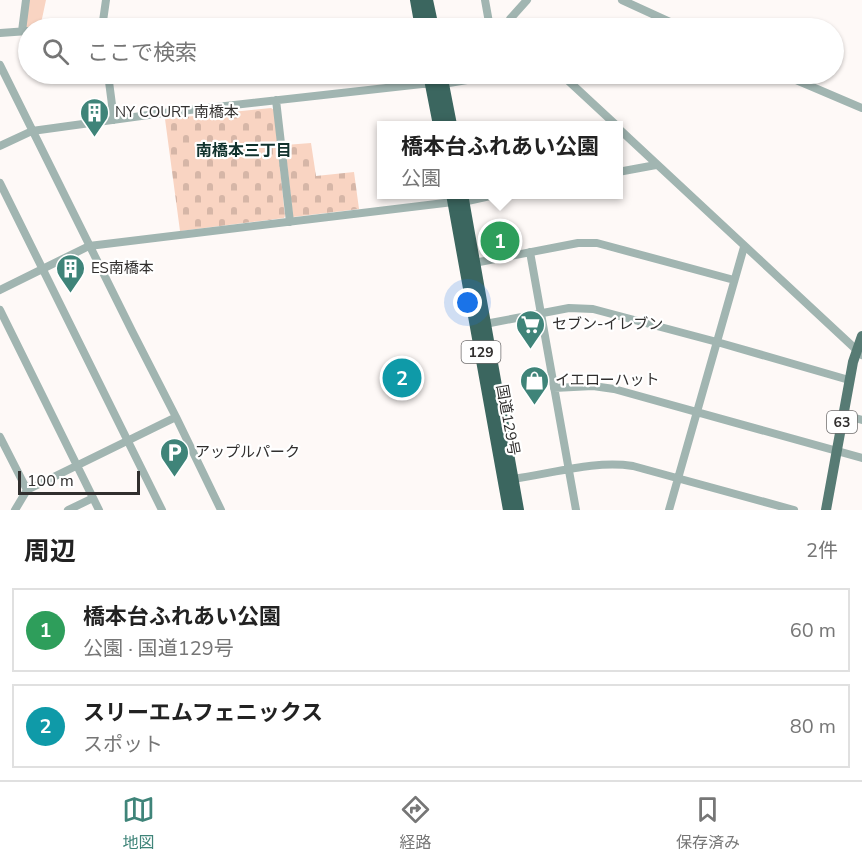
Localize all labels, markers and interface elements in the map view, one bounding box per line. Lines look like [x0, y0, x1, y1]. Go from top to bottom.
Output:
search box [18, 18, 844, 84]
icon: search [39, 35, 72, 68]
text: ここで検索 [87, 38, 197, 68]
building icon: NY COURT 南橋本 [78, 96, 110, 138]
place label: NY COURT 南橋本 [115, 102, 239, 122]
popup [377, 121, 623, 199]
text: 橋本台ふれあい公園 [401, 132, 599, 162]
district label: 南橋本三丁目 [196, 140, 292, 162]
text: 公園 [401, 165, 441, 192]
pin: 1 [480, 218, 520, 264]
building icon: ES南橋本 [54, 252, 86, 294]
place label: ES南橋本 [91, 258, 154, 278]
your location [453, 288, 482, 317]
supermarket icon: セブン-イレブン [515, 308, 547, 350]
place label: セブン-イレブン [552, 314, 663, 334]
road number: 129 [462, 341, 500, 363]
pin: 2 [382, 356, 422, 400]
shop icon: イエローハット [518, 364, 550, 406]
place label: イエローハット [555, 370, 660, 390]
street label: 国道129号 [492, 383, 524, 457]
road number: 63 [827, 411, 857, 433]
parking icon: アップルパーク [158, 436, 190, 478]
place label: アップルパーク [195, 442, 300, 462]
scale bar [18, 468, 140, 496]
text: 100 m [27, 470, 74, 492]
text: 周辺 [24, 534, 76, 569]
text: 2件 [806, 537, 838, 564]
text: 橋本台ふれあい公園 [83, 602, 281, 632]
text: 1 [40, 617, 52, 644]
text: 60 m [790, 617, 836, 644]
text: 公園 · 国道129号 [83, 635, 234, 662]
text: スリーエムフェニックス [83, 698, 323, 728]
text: 2 [40, 713, 52, 740]
text: 80 m [790, 713, 836, 740]
text: スポット [83, 731, 163, 758]
tab: 地図 [122, 793, 155, 854]
tab: 経路 [399, 793, 432, 854]
tab: 保存済み [676, 793, 740, 854]

